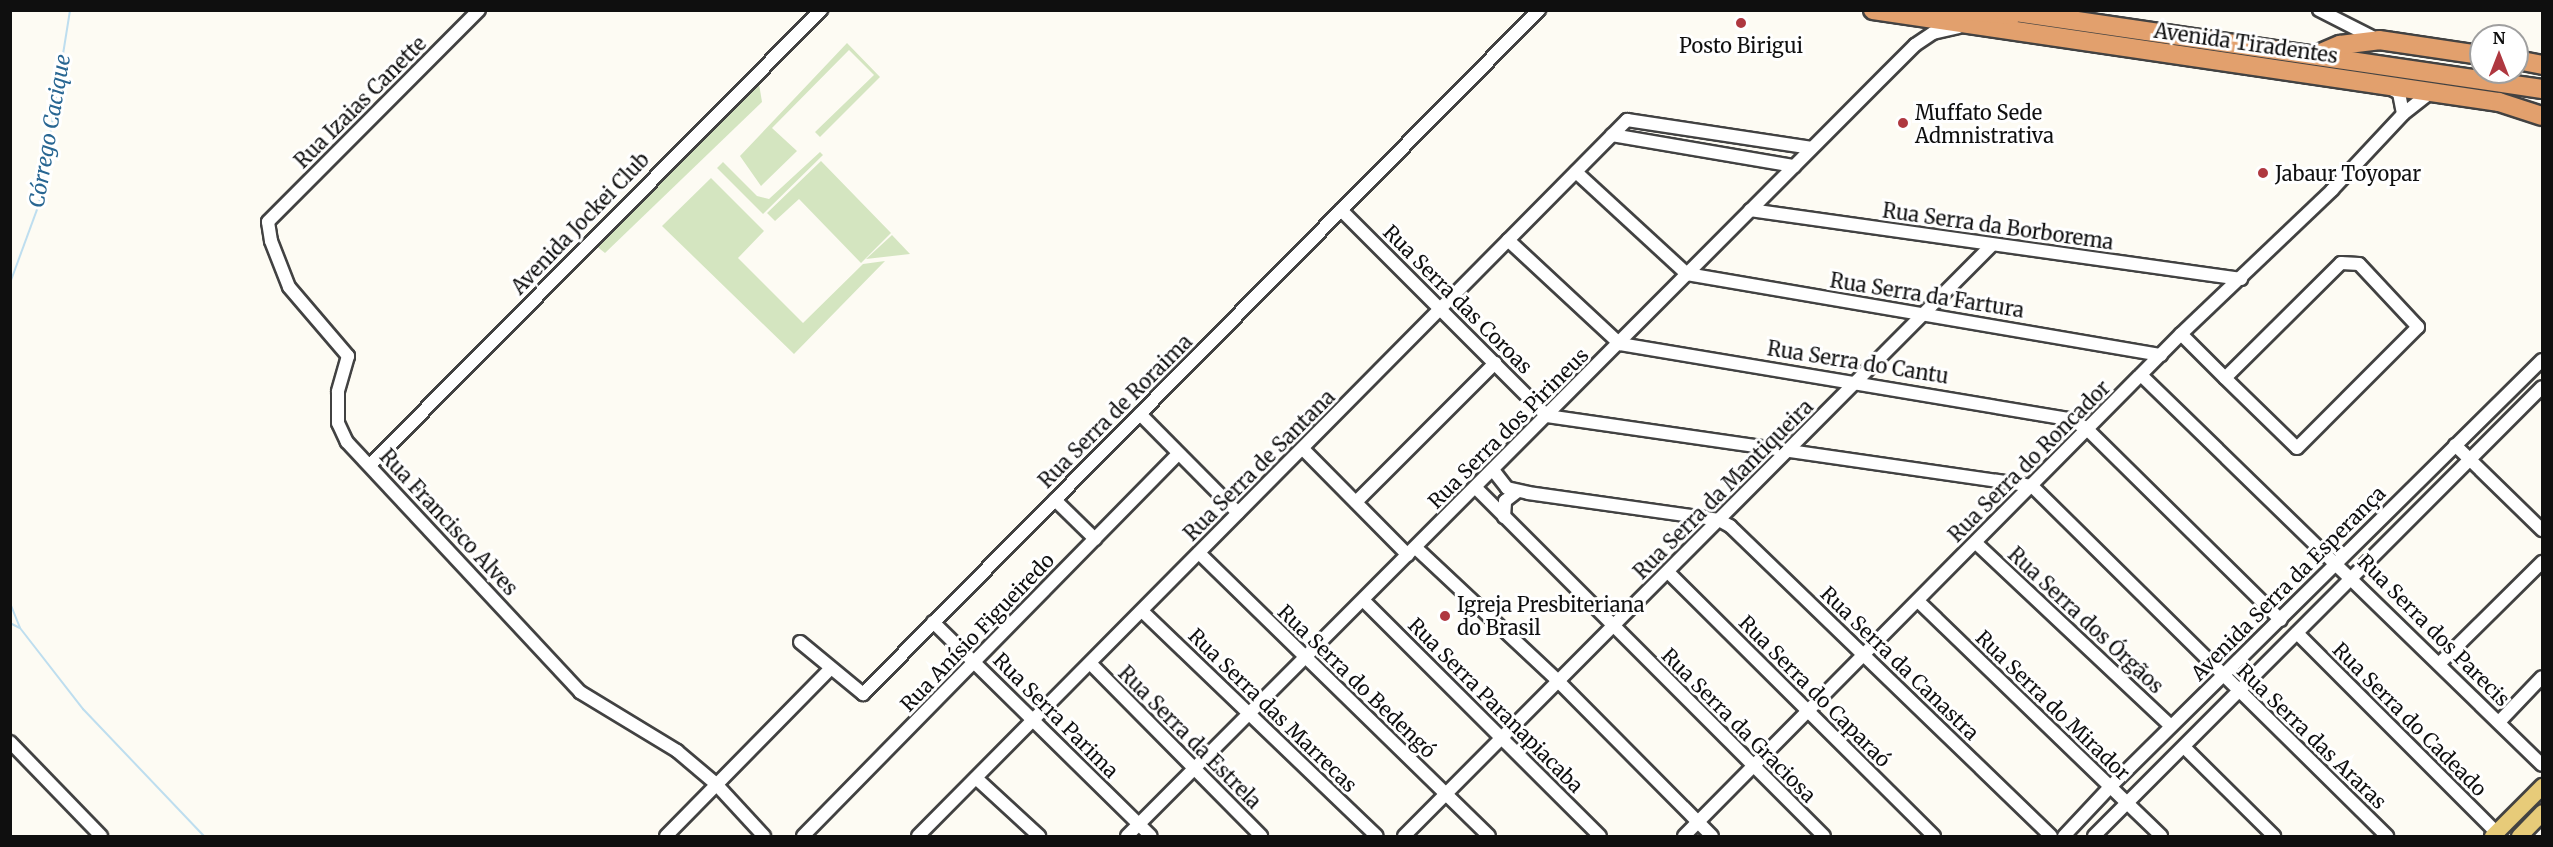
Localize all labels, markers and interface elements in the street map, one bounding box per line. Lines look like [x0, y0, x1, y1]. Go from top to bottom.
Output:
marker: Posto Birigui [1734, 16, 1748, 30]
street label: Avenida Tiradentes [2153, 18, 2339, 68]
north arrow [2469, 24, 2529, 84]
text: N [2493, 28, 2505, 48]
street label: Rua Izaias Canette [289, 31, 431, 173]
place label: Posto Birigui [1679, 33, 1803, 57]
water label: Córrego Cacique [24, 52, 76, 210]
place label: Muffato Sede Admnistrativa [1915, 100, 2054, 147]
marker: Muffato Sede Admnistrativa [1896, 116, 1910, 130]
street label: Avenida Jockei Club [506, 147, 654, 299]
place label: Jabaur Toyopar [2275, 161, 2421, 185]
marker: Jabaur Toyopar [2256, 166, 2270, 180]
street label: Rua Serra da Borborema [1881, 198, 2115, 254]
street label: Rua Serra das Coroas [1379, 220, 1537, 378]
street label: Rua Serra da Fartura [1828, 268, 2026, 322]
street label: Rua Serra de Roraima [1033, 329, 1197, 493]
street label: Rua Serra do Cantu [1766, 336, 1950, 388]
street label: Rua Serra dos Pirineus [1423, 343, 1593, 513]
street label: Rua Serra do Roncador [1943, 375, 2115, 547]
street label: Rua Serra de Santana [1179, 385, 1339, 545]
street label: Rua Serra da Mantiqueira [1628, 394, 1818, 584]
street label: Rua Francisco Alves [375, 444, 523, 600]
street label: Avenida Serra da Esperança [2186, 481, 2390, 685]
street label: Rua Serra dos Órgãos [2003, 542, 2169, 698]
street label: Rua Anísio Figueiredo [895, 548, 1059, 716]
street label: Rua Serra dos Parecis [2353, 549, 2515, 711]
street label: Rua Serra da Canastra [1816, 581, 1984, 745]
place label: Igreja Presbiteriana do Brasil [1457, 592, 1644, 639]
street label: Rua Serra do Bedengó [1273, 599, 1441, 763]
marker: Igreja Presbiteriana do Brasil [1438, 609, 1452, 623]
street label: Rua Serra do Caparaó [1734, 610, 1896, 772]
street label: Rua Serra Paranapiacaba [1404, 613, 1588, 797]
street label: Rua Serra das Marrecas [1184, 623, 1362, 797]
street label: Rua Serra do Mirador [1971, 625, 2135, 785]
street label: Rua Serra do Cadeado [2328, 637, 2492, 801]
street label: Rua Serra da Graciosa [1657, 643, 1821, 807]
street label: Rua Serra Parima [988, 647, 1124, 783]
street label: Rua Serra das Araras [2232, 659, 2392, 813]
street label: Rua Serra da Estrela [1114, 661, 1266, 813]

